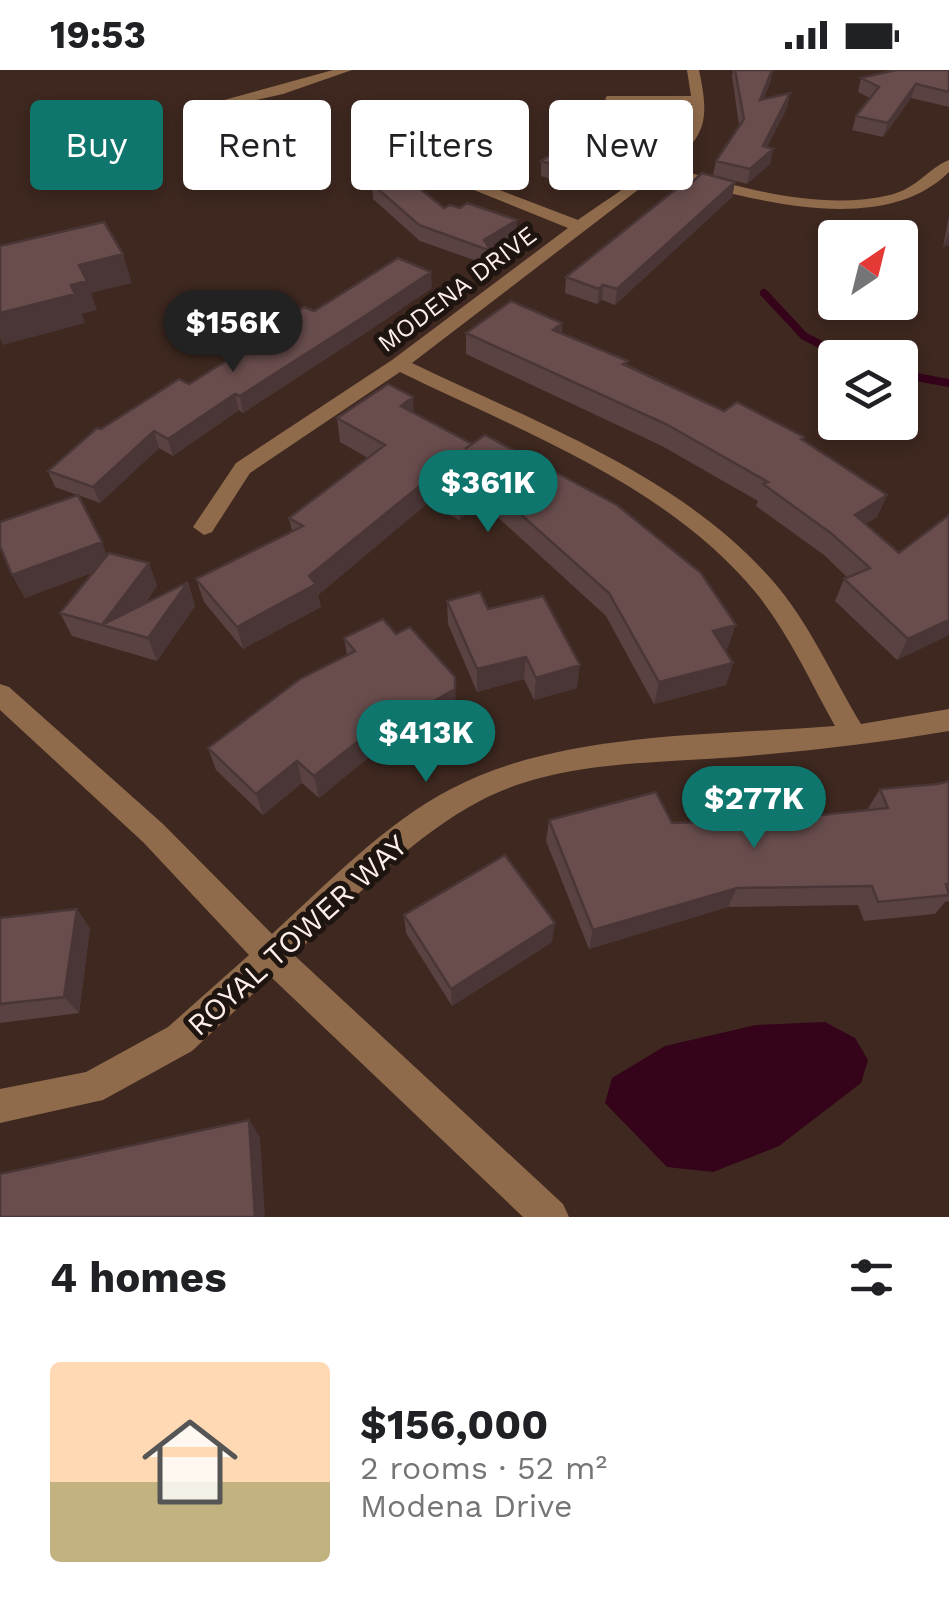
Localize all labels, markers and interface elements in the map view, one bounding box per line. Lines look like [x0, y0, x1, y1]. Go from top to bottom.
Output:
text: 19:53 [50, 13, 146, 57]
chip: Buy [30, 100, 163, 190]
chip: Rent [183, 100, 331, 190]
chip: Filters [351, 100, 529, 190]
chip: New [549, 100, 693, 190]
street label: MODENA DRIVE [372, 220, 542, 358]
north arrow [818, 220, 918, 320]
map controls [818, 220, 918, 440]
pin: $156K [163, 290, 303, 375]
text: $156K [186, 303, 280, 341]
button: layers [818, 340, 918, 440]
pin: $361K [418, 450, 558, 535]
text: $361K [441, 463, 535, 501]
pin: $413K [356, 700, 496, 785]
text: $413K [378, 713, 474, 751]
pin: $277K [684, 766, 824, 851]
text: $277K [704, 779, 804, 817]
street label: ROYAL TOWER WAY [180, 827, 414, 1043]
icon: filters [844, 1250, 899, 1305]
text: 4 homes [50, 1253, 227, 1302]
text: $156,000 [360, 1400, 548, 1449]
icon: home [130, 1402, 250, 1522]
text: 2 rooms · 52 m² [360, 1449, 607, 1487]
text: Modena Drive [360, 1487, 572, 1525]

